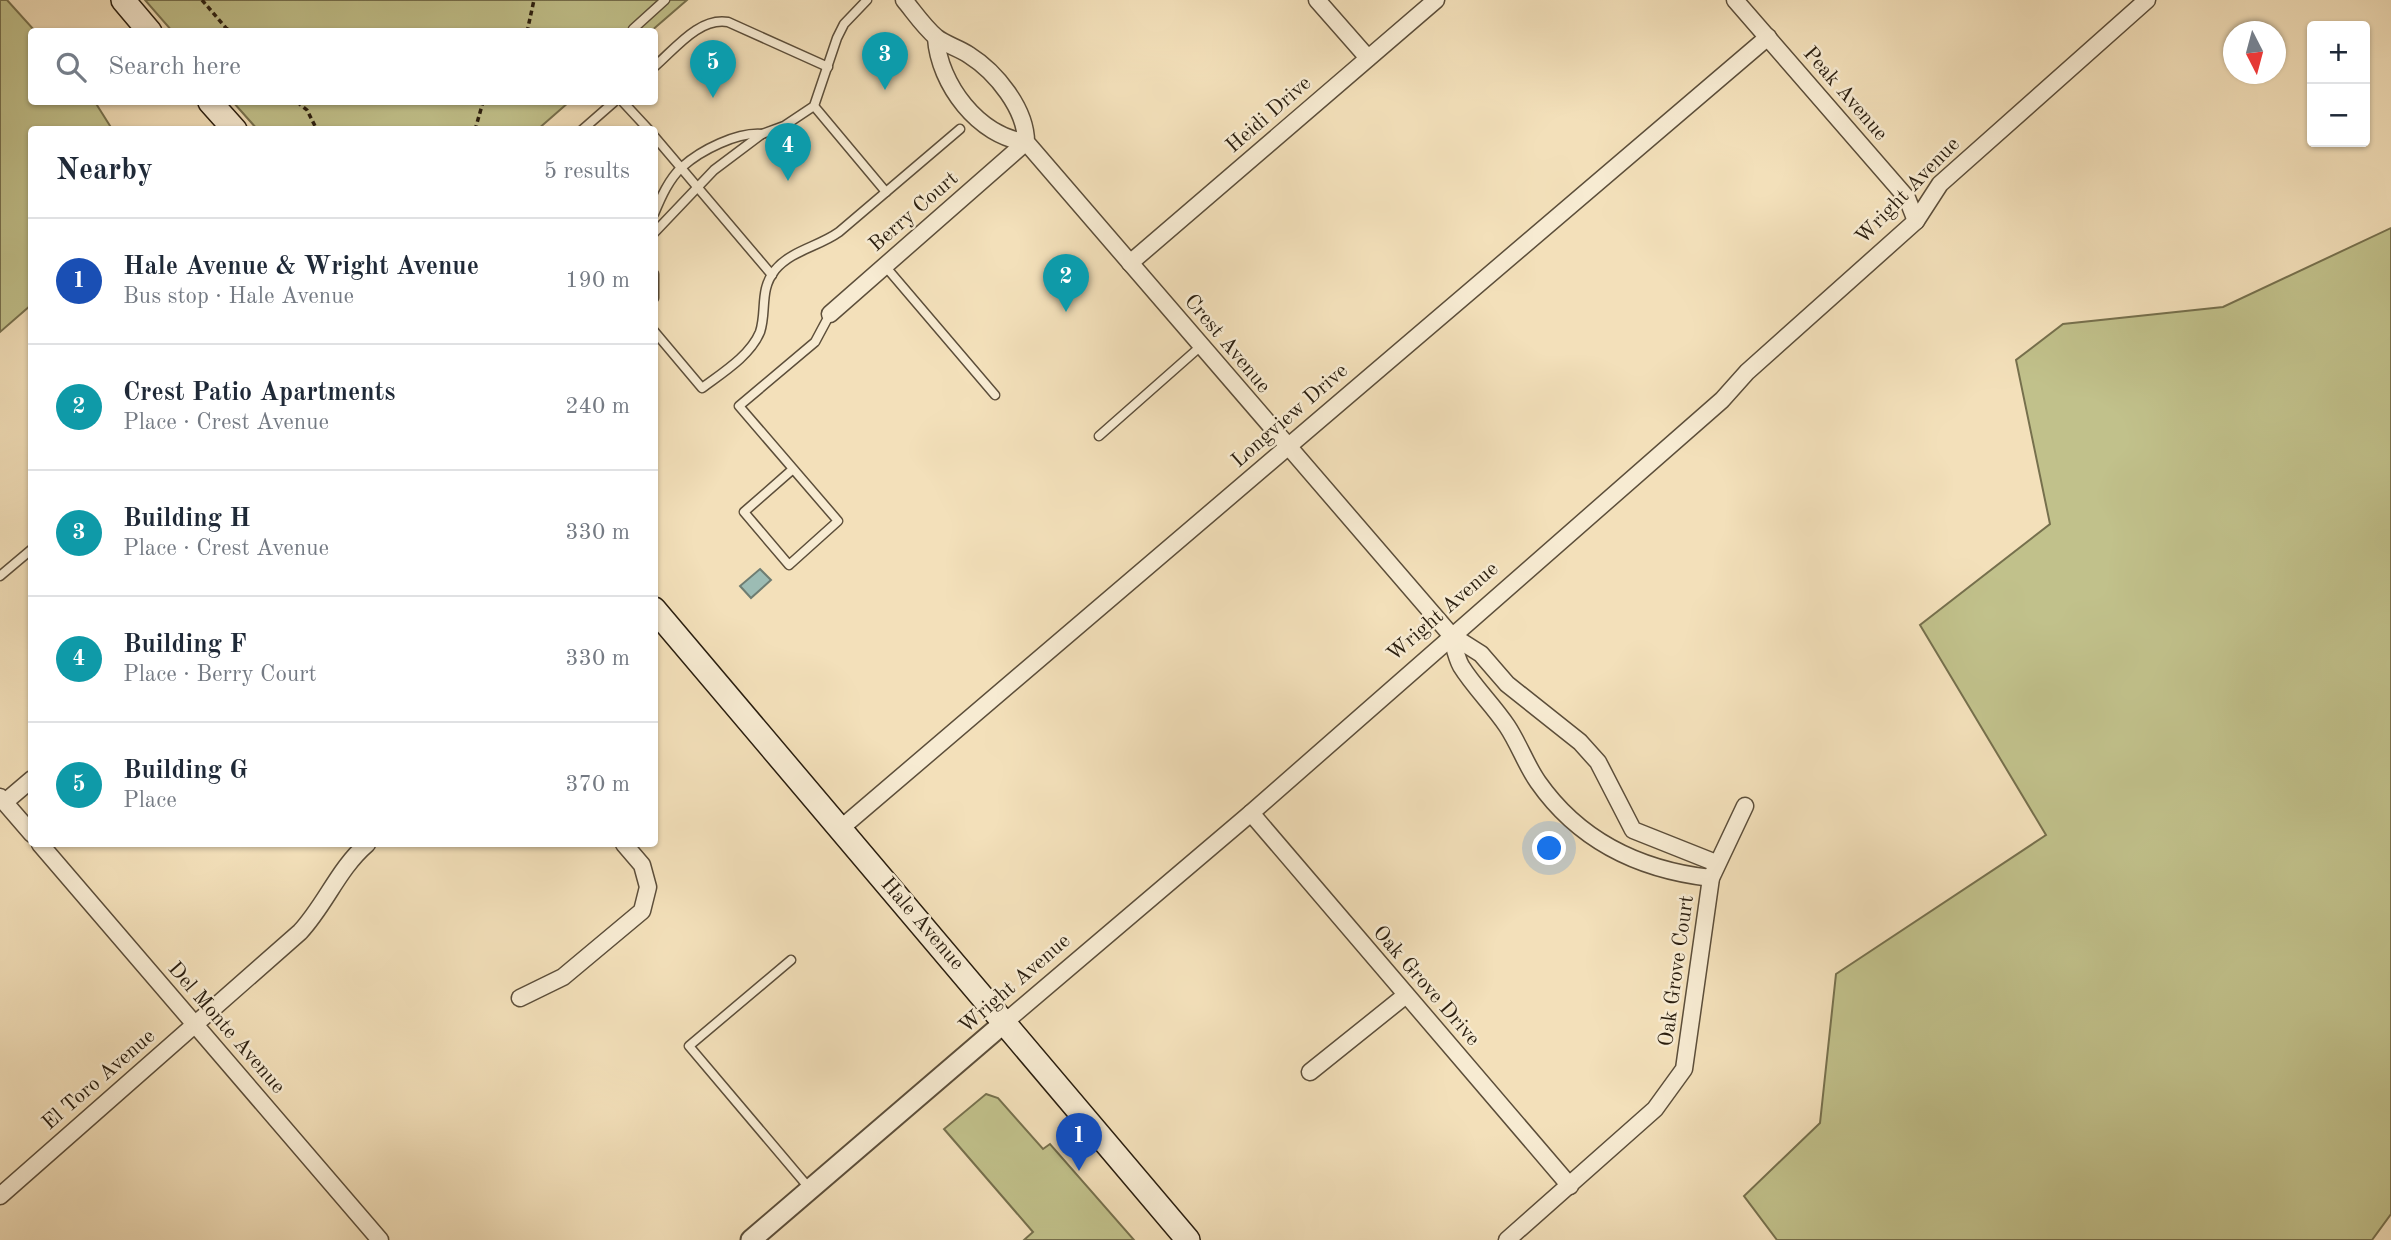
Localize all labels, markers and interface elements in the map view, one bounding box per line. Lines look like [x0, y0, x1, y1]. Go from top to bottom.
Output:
north arrow [2223, 21, 2286, 84]
map controls [2307, 21, 2370, 147]
button: + [2307, 21, 2370, 84]
search box [28, 28, 658, 105]
pin: 3 [862, 32, 908, 90]
pin: 5 [690, 40, 736, 98]
street label: Peak Avenue [1799, 43, 1891, 145]
icon: search [52, 48, 90, 86]
text: Search here [108, 54, 241, 80]
street label: Heidi Drive [1223, 73, 1315, 157]
button: − [2307, 84, 2370, 147]
pin: 4 [765, 123, 811, 181]
street label: Wright Avenue [1852, 134, 1964, 248]
text: Nearby [56, 156, 153, 186]
text: 5 results [544, 160, 630, 183]
street label: Berry Court [866, 168, 962, 256]
text: Hale Avenue & Wright Avenue [123, 254, 479, 280]
pin: 2 [1043, 254, 1089, 312]
text: 1 [72, 269, 86, 292]
text: 190 m [565, 269, 630, 292]
text: Bus stop · Hale Avenue [123, 285, 354, 308]
street label: Crest Avenue [1180, 291, 1274, 397]
street label: Longview Drive [1228, 360, 1352, 472]
text: Crest Patio Apartments [123, 380, 395, 406]
text: 2 [72, 395, 86, 418]
text: 240 m [565, 395, 630, 418]
text: Place · Crest Avenue [123, 411, 329, 434]
text: Building H [123, 506, 251, 532]
text: 3 [72, 521, 86, 544]
text: 330 m [565, 521, 630, 544]
text: Place · Crest Avenue [123, 537, 329, 560]
street label: Wright Avenue [1384, 558, 1502, 666]
text: Building F [123, 632, 247, 658]
text: 4 [72, 647, 86, 670]
text: 330 m [565, 647, 630, 670]
text: Place · Berry Court [123, 663, 317, 686]
text: Building G [123, 758, 248, 784]
text: 5 [72, 773, 86, 796]
text: 370 m [565, 773, 630, 796]
text: Place [123, 789, 177, 812]
your location [1532, 831, 1566, 865]
street label: Hale Avenue [876, 874, 968, 974]
street label: Oak Grove Court [1656, 894, 1698, 1048]
street label: Oak Grove Drive [1368, 922, 1484, 1050]
street label: Wright Avenue [956, 930, 1074, 1038]
street label: Del Monte Avenue [163, 958, 289, 1098]
street label: El Toro Avenue [39, 1026, 159, 1134]
pin: 1 [1056, 1113, 1102, 1171]

